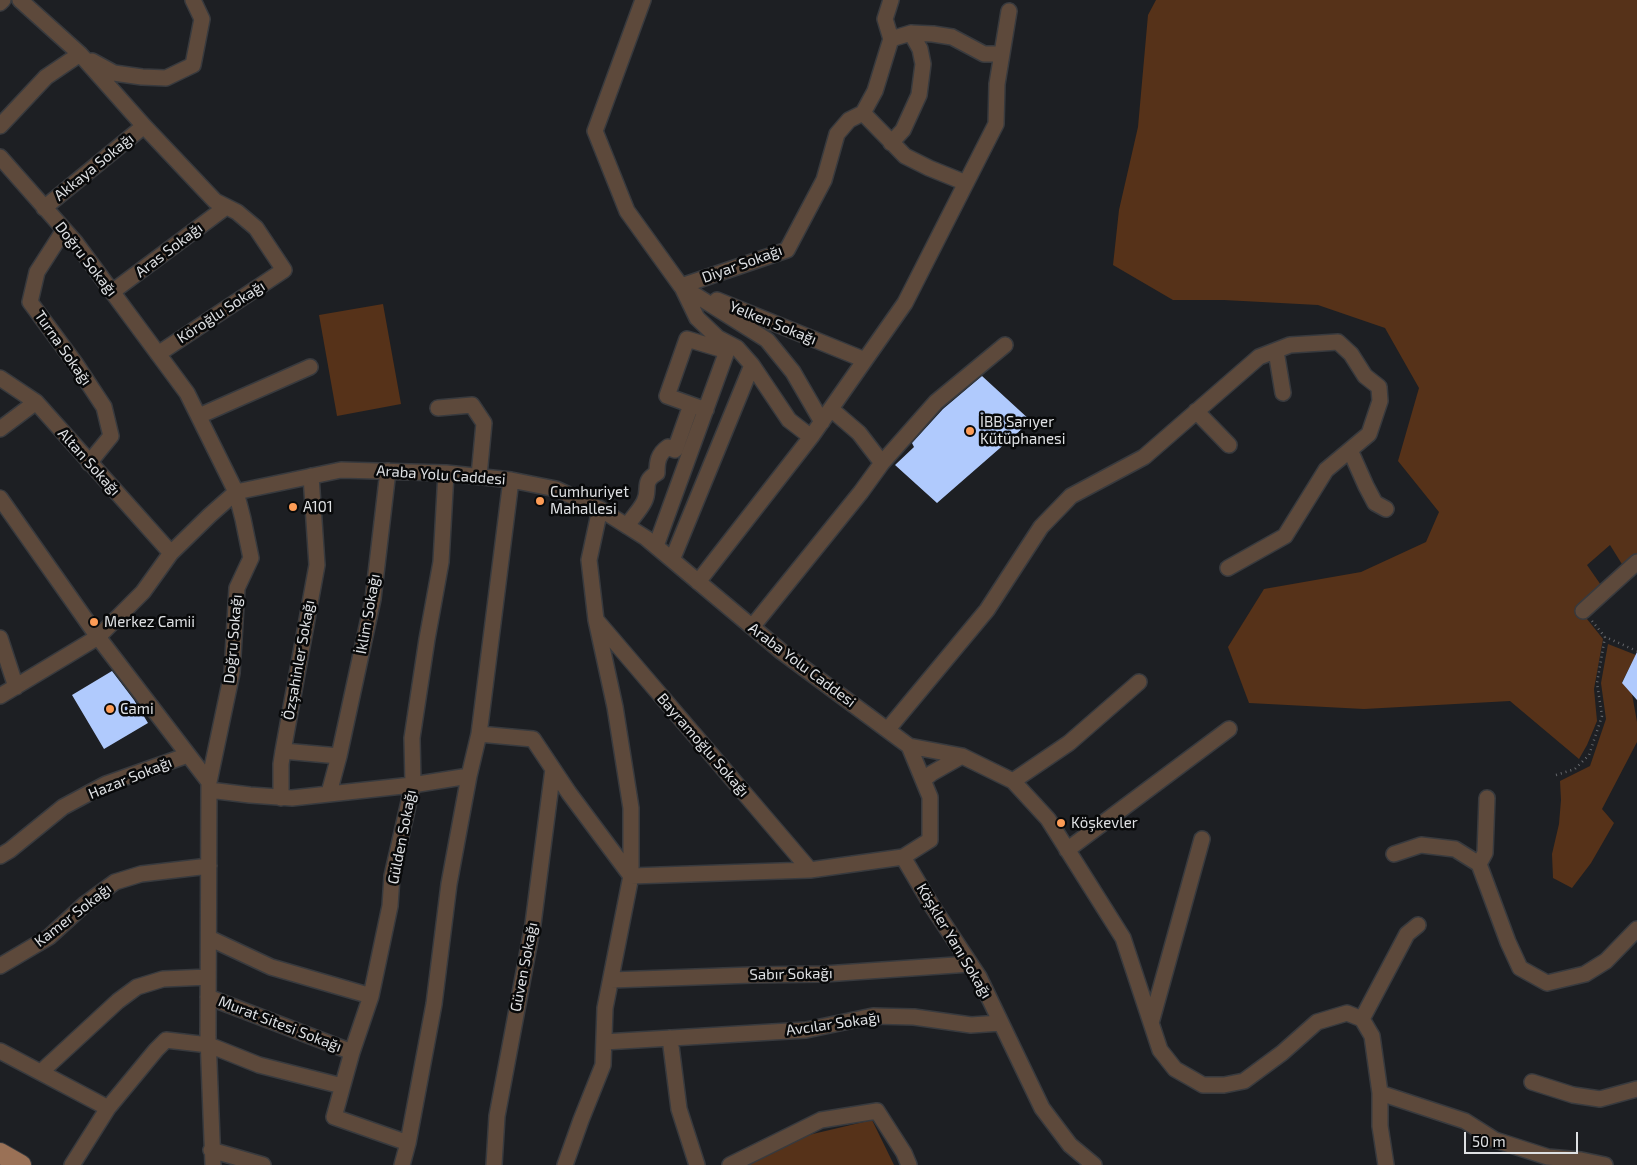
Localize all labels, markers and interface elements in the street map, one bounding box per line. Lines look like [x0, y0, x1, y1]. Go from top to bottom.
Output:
street label: Akkaya Sokağı [51, 129, 137, 205]
street label: Doğru Sokağı [51, 218, 121, 300]
street label: Aras Sokağı [132, 219, 206, 281]
street label: Diyar Sokağı [699, 241, 785, 287]
street label: Köroğlu Sokağı [174, 277, 268, 347]
street label: Yelken Sokağı [727, 297, 819, 349]
street label: Turna Sokağı [31, 307, 95, 389]
place label: İBB Sarıyer Kütüphanesi [980, 413, 1065, 448]
street label: Altan Sokağı [54, 425, 124, 499]
marker: İBB Sarıyer Kütüphanesi [964, 425, 976, 437]
street label: Araba Yolu Caddesi [376, 462, 506, 488]
place label: Cumhuriyet Mahallesi [550, 483, 629, 518]
marker: Cumhuriyet Mahallesi [534, 495, 546, 507]
place label: A101 [303, 498, 333, 516]
marker: A101 [287, 501, 299, 513]
street label: İklim Sokağı [352, 572, 384, 656]
street label: Doğru Sokağı [220, 594, 246, 684]
street label: Özşahinler Sokağı [280, 599, 318, 721]
place label: Merkez Camii [104, 613, 195, 631]
marker: Merkez Camii [88, 616, 100, 628]
street label: Araba Yolu Caddesi [745, 619, 859, 711]
street label: Bayramoğlu Sokağı [653, 690, 753, 800]
place label: Cami [120, 700, 154, 718]
marker: Cami [104, 703, 116, 715]
street label: Hazar Sokağı [86, 753, 174, 803]
street label: Gülden Sokağı [384, 788, 420, 886]
place label: Köşkevler [1071, 814, 1138, 832]
marker: Köşkevler [1055, 817, 1067, 829]
street label: Kamer Sokağı [31, 879, 115, 951]
street label: Köşkler Yanı Sokağı [913, 880, 995, 1002]
street label: Güven Sokağı [506, 921, 542, 1013]
street label: Sabır Sokağı [749, 964, 833, 984]
street label: Murat Sitesi Sokağı [216, 992, 344, 1056]
street label: Avcılar Sokağı [785, 1008, 881, 1040]
scale bar [1467, 1122, 1581, 1154]
text: 50 m [1472, 1132, 1506, 1150]

